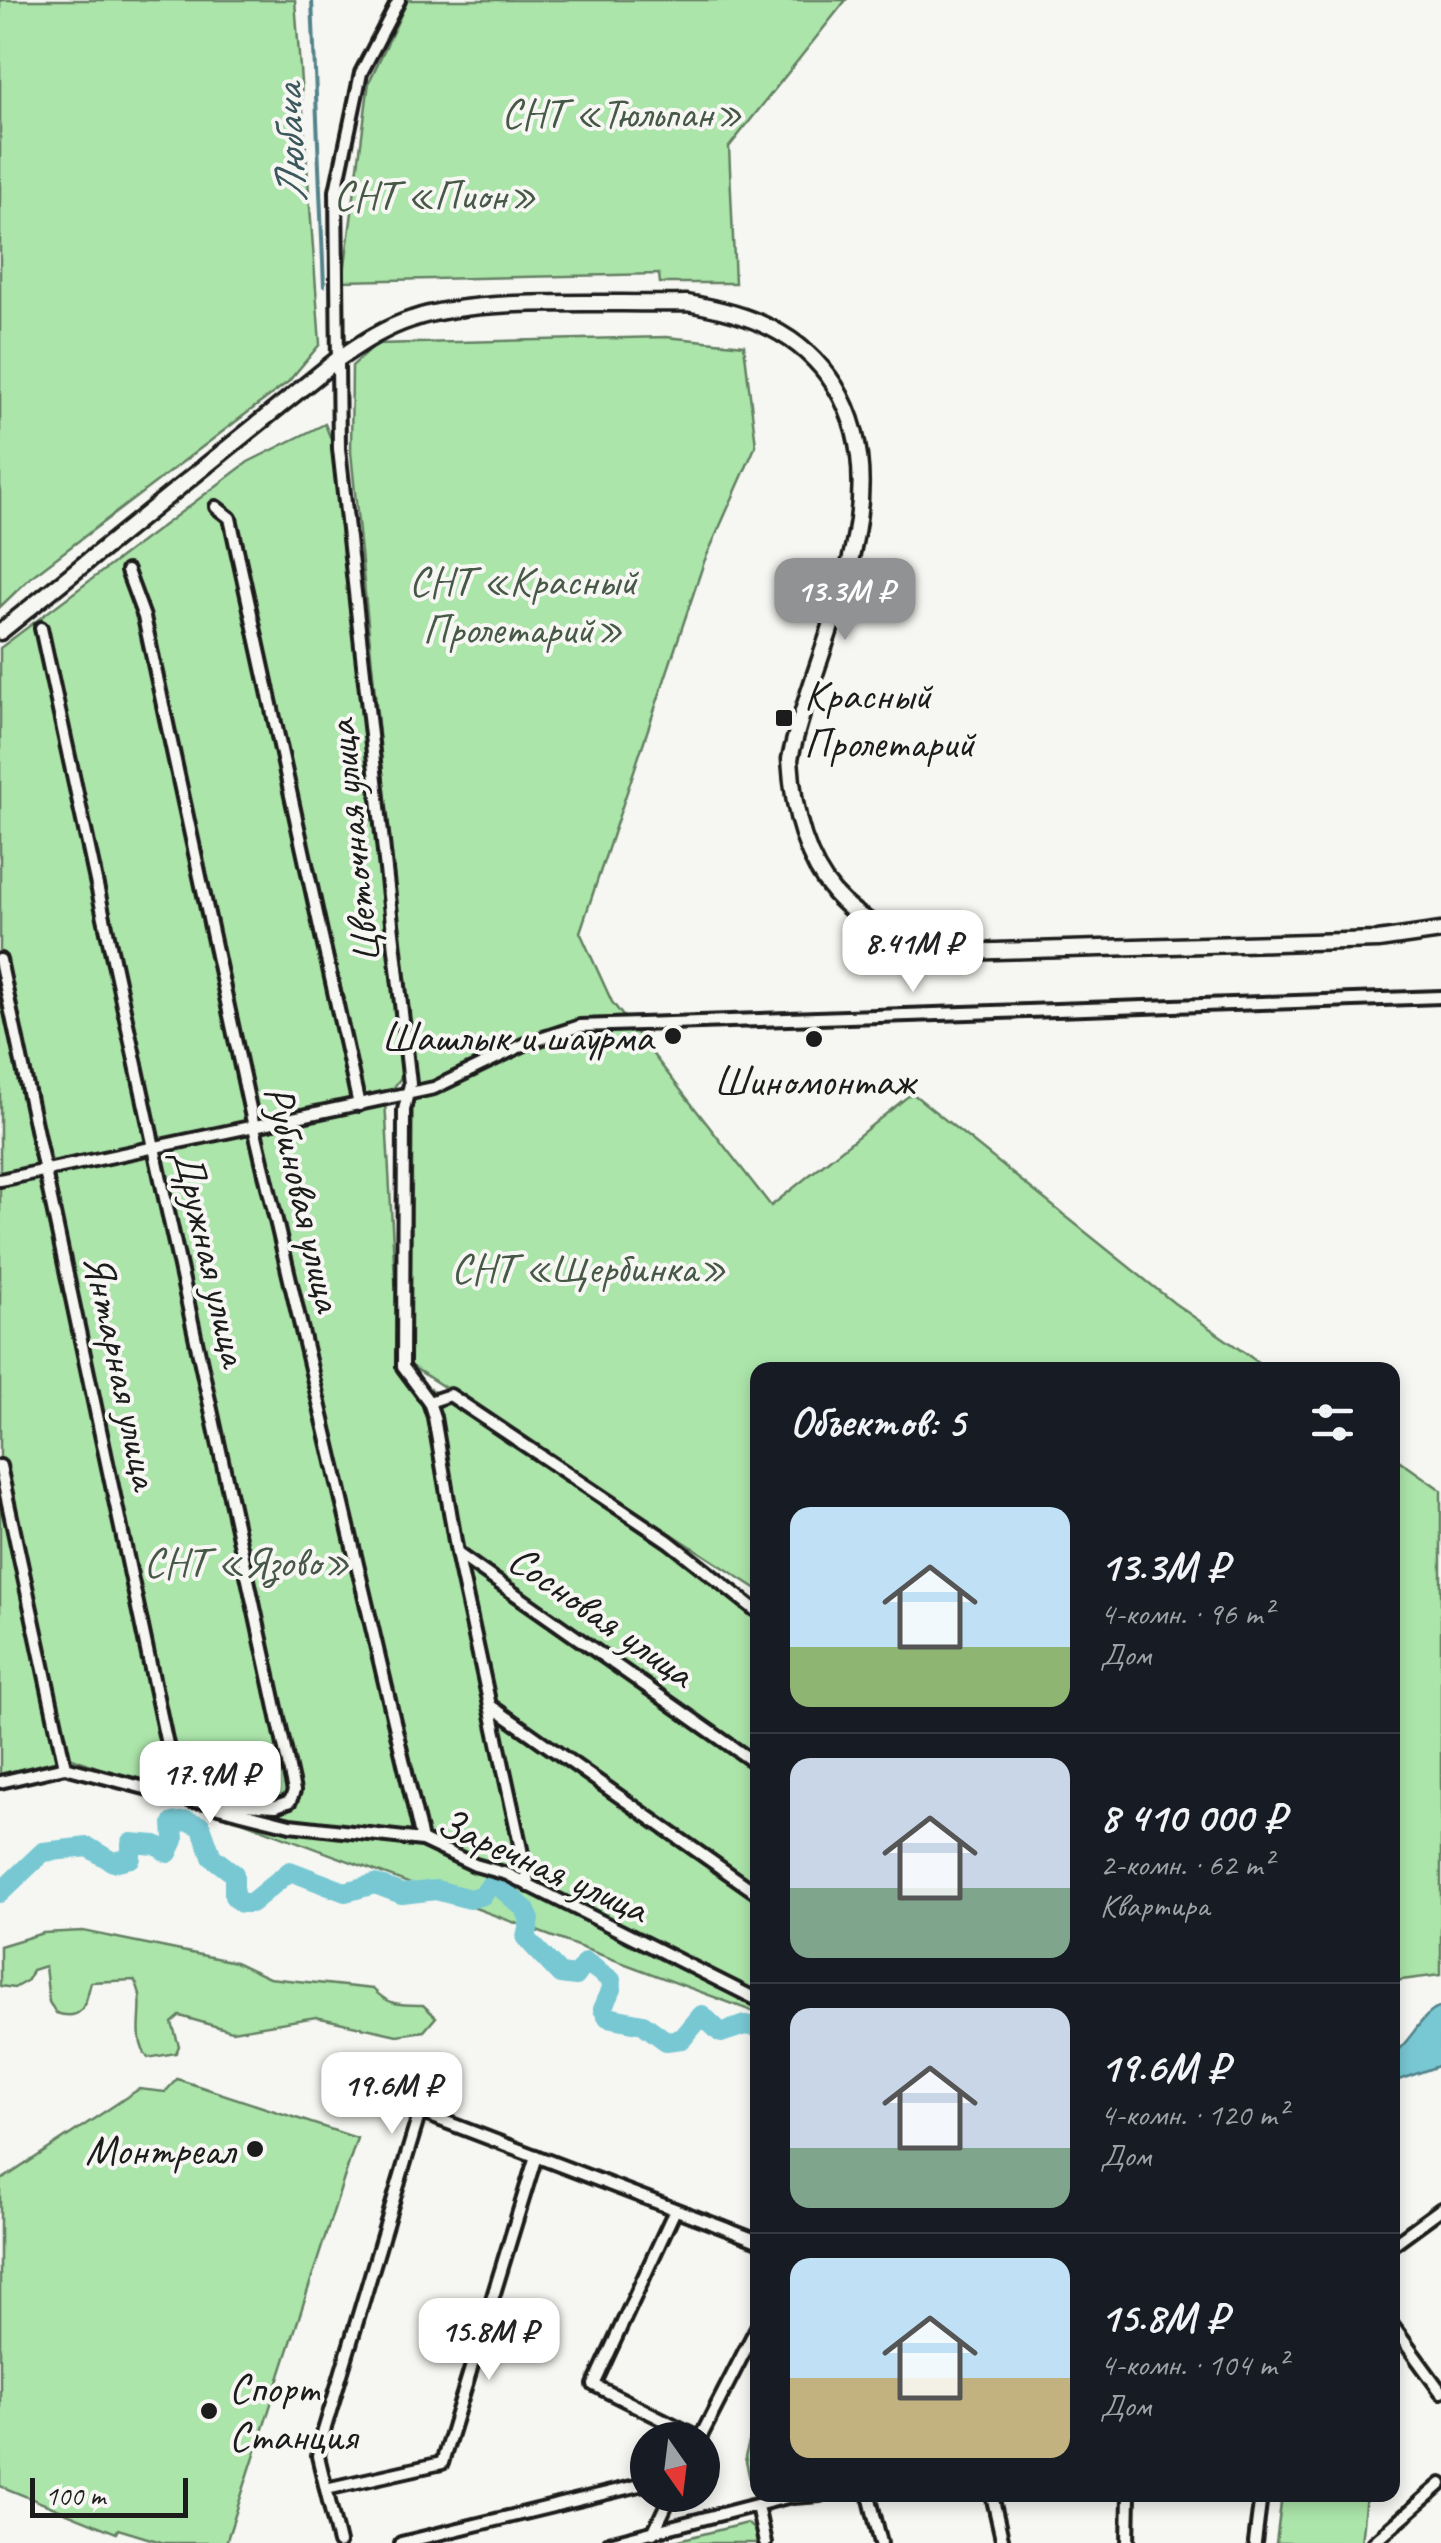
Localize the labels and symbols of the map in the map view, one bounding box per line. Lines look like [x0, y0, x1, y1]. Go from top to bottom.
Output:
water label: Любача [259, 80, 320, 204]
park label: СНТ «Тюльпан» [501, 87, 743, 140]
park label: СНТ «Пион» [333, 169, 537, 222]
park label: СНТ «Красный Пролетарий» [409, 555, 639, 656]
pin: 13.3M ₽ [753, 558, 937, 643]
place label: Красный Пролетарий [804, 669, 977, 770]
marker: Красный Пролетарий [773, 707, 795, 729]
street label: Цветочная улица [314, 715, 393, 966]
pin: 8.41M ₽ [821, 910, 1005, 995]
place label: Шашлык и шаурма [381, 1011, 656, 1064]
marker: Шашлык и шаурма [662, 1025, 684, 1047]
marker: Шиномонтаж [803, 1028, 825, 1050]
place label: Шиномонтаж [714, 1055, 919, 1108]
street label: Рубиновая улица [252, 1081, 356, 1319]
street label: Дружная улица [160, 1144, 262, 1374]
park label: СНТ «Щербинка» [451, 1242, 727, 1295]
street label: Янтарная улица [71, 1249, 173, 1497]
street label: Сосновая улица [498, 1533, 706, 1701]
park label: СНТ «Язово» [144, 1536, 350, 1589]
pin: 17.9M ₽ [118, 1741, 302, 1826]
street label: Заречная улица [429, 1795, 658, 1936]
pin: 19.6M ₽ [300, 2052, 484, 2137]
place label: Монтреал [85, 2124, 238, 2177]
marker: Монтреал [244, 2138, 266, 2160]
pin: 15.8M ₽ [397, 2298, 581, 2383]
place label: Спорт Станция [229, 2362, 360, 2463]
marker: Спорт Станция [198, 2400, 220, 2422]
north arrow [630, 2422, 720, 2512]
scale bar [30, 2473, 188, 2518]

